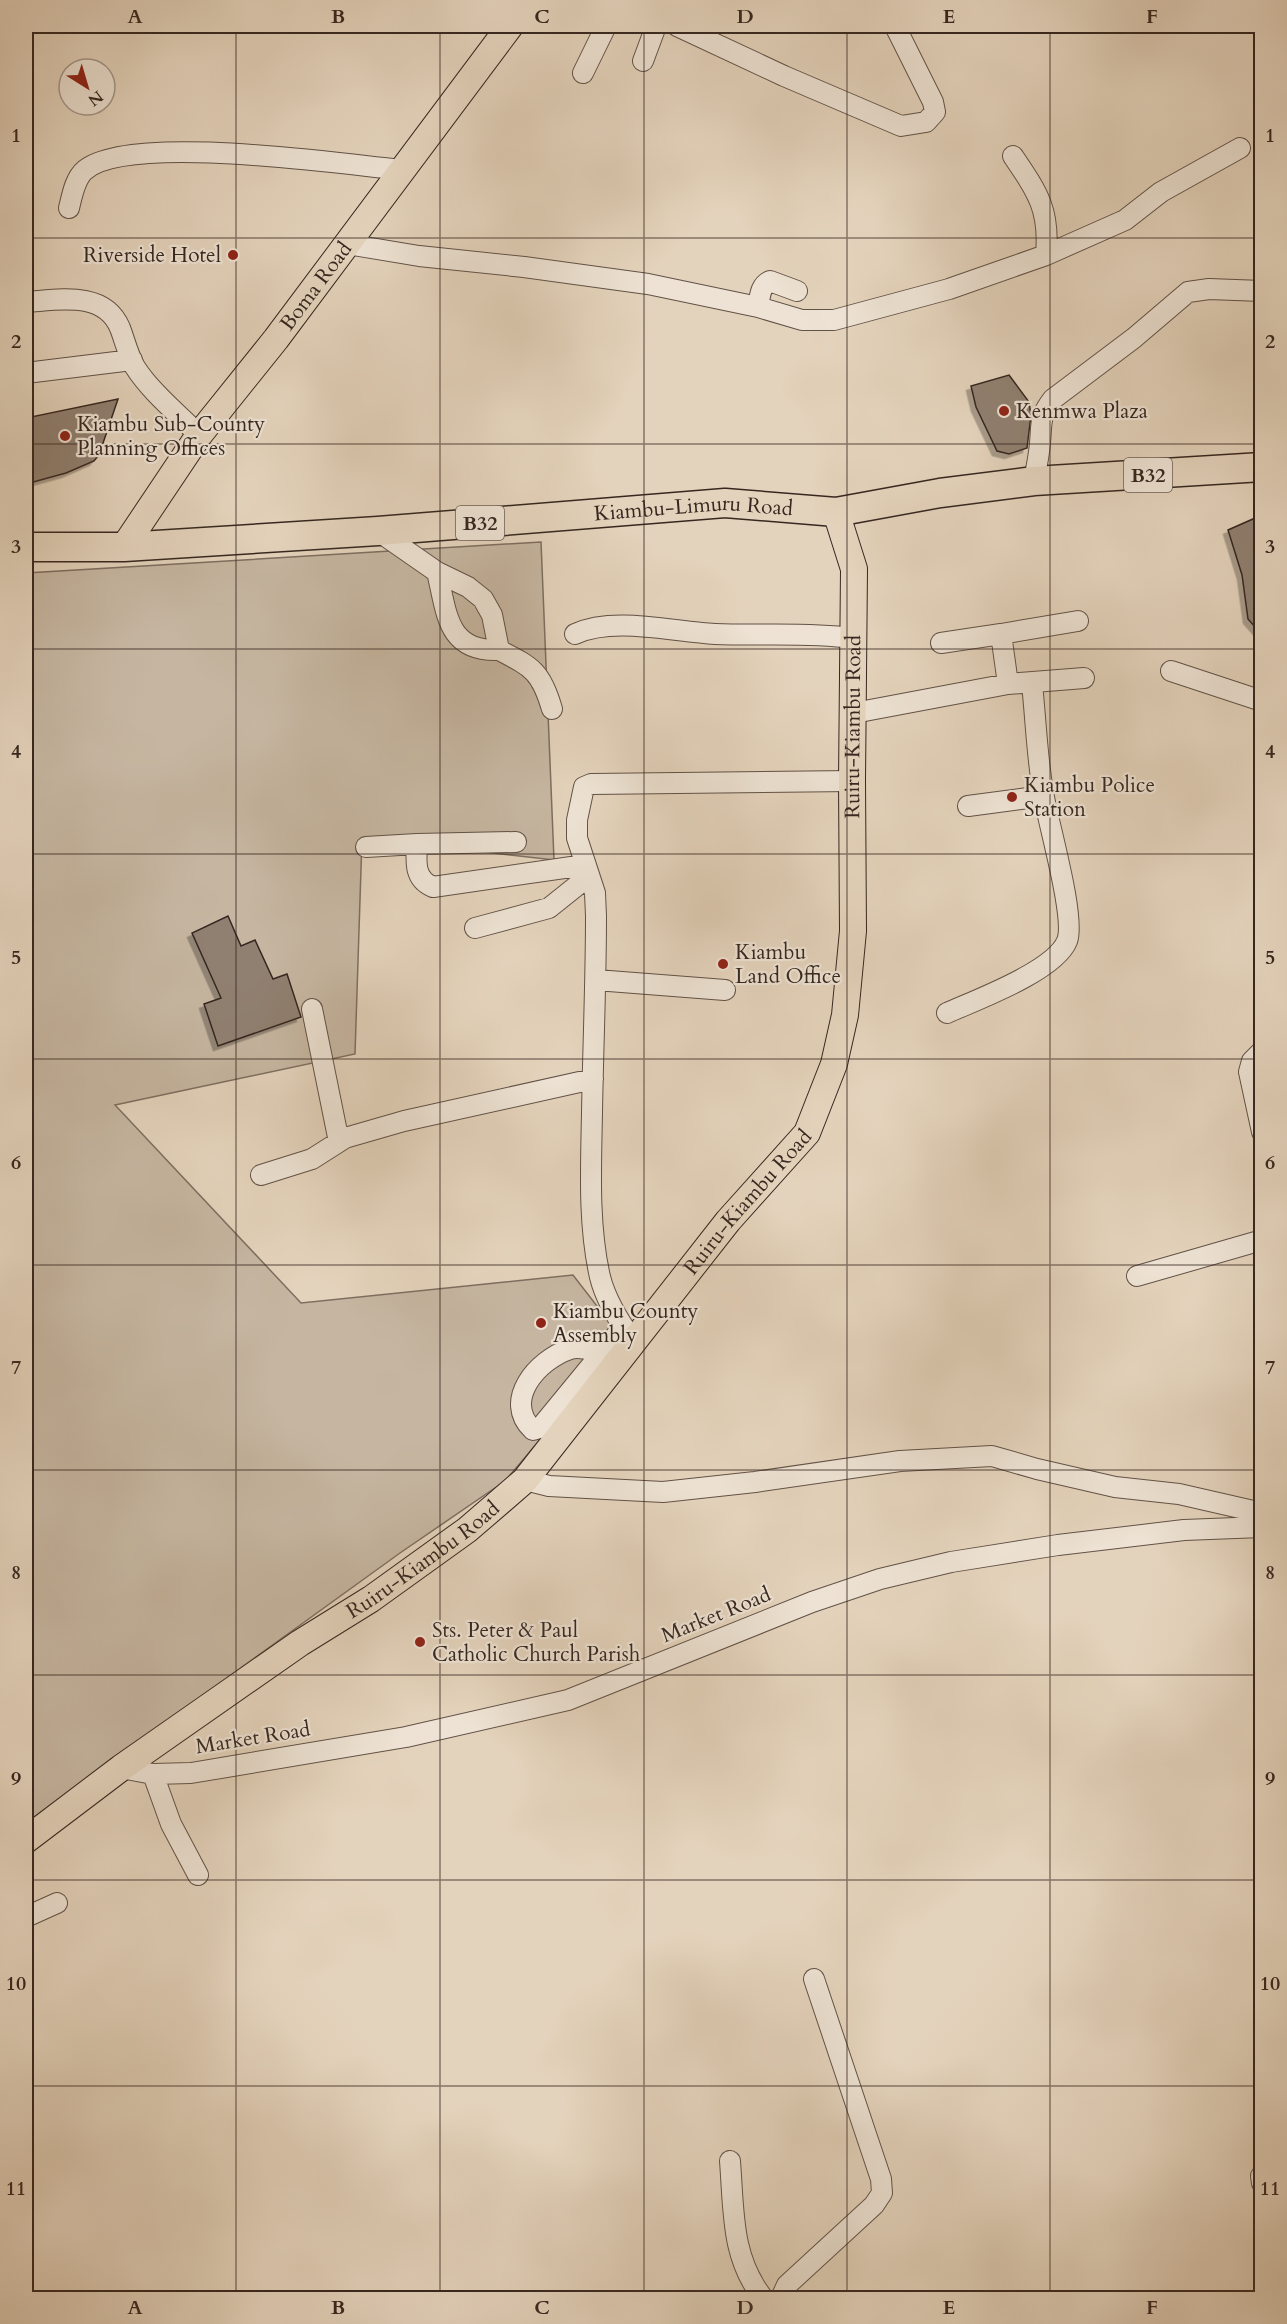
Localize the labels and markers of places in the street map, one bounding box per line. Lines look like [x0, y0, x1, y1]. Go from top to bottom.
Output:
place label: Riverside Hotel [83, 241, 221, 270]
marker: Riverside Hotel [226, 248, 240, 262]
place label: Kenmwa Plaza [1016, 397, 1148, 426]
marker: Kenmwa Plaza [997, 404, 1011, 418]
place label: Kiambu Sub-County Planning Offices [77, 410, 265, 463]
marker: Kiambu Sub-County Planning Offices [58, 429, 72, 443]
place label: Kiambu Police Station [1024, 771, 1155, 824]
marker: Kiambu Police Station [1005, 790, 1019, 804]
place label: Kiambu Land Office [735, 938, 841, 991]
marker: Kiambu Land Office [716, 957, 730, 971]
place label: Kiambu County Assembly [553, 1297, 698, 1350]
marker: Kiambu County Assembly [534, 1316, 548, 1330]
place label: Sts. Peter & Paul Catholic Church Parish [432, 1616, 641, 1669]
marker: Sts. Peter & Paul Catholic Church Parish [413, 1635, 427, 1649]

